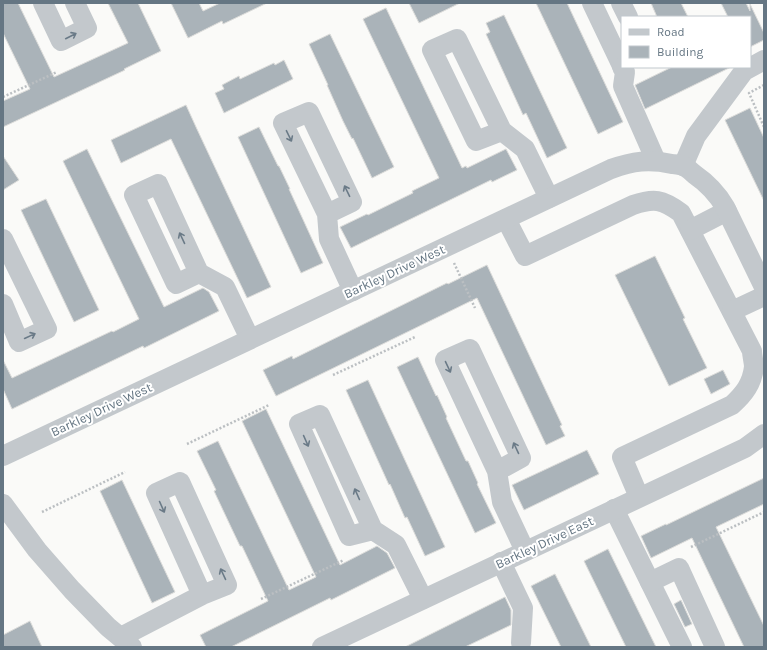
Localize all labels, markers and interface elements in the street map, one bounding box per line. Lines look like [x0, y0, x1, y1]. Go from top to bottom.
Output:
legend [621, 16, 751, 68]
text: Road [657, 25, 685, 39]
one-way arrow [65, 32, 77, 39]
text: Building [657, 45, 704, 59]
one-way arrow [286, 129, 293, 141]
one-way arrow [343, 186, 350, 198]
one-way arrow [178, 232, 185, 244]
street label: Barkley Drive West [341, 241, 447, 301]
one-way arrow [24, 332, 36, 339]
one-way arrow [445, 360, 453, 372]
street label: Barkley Drive West [48, 379, 154, 439]
one-way arrow [303, 435, 310, 447]
one-way arrow [512, 442, 519, 454]
one-way arrow [353, 489, 360, 501]
one-way arrow [159, 501, 166, 513]
street label: Barkley Drive East [493, 513, 596, 572]
one-way arrow [219, 569, 226, 581]

